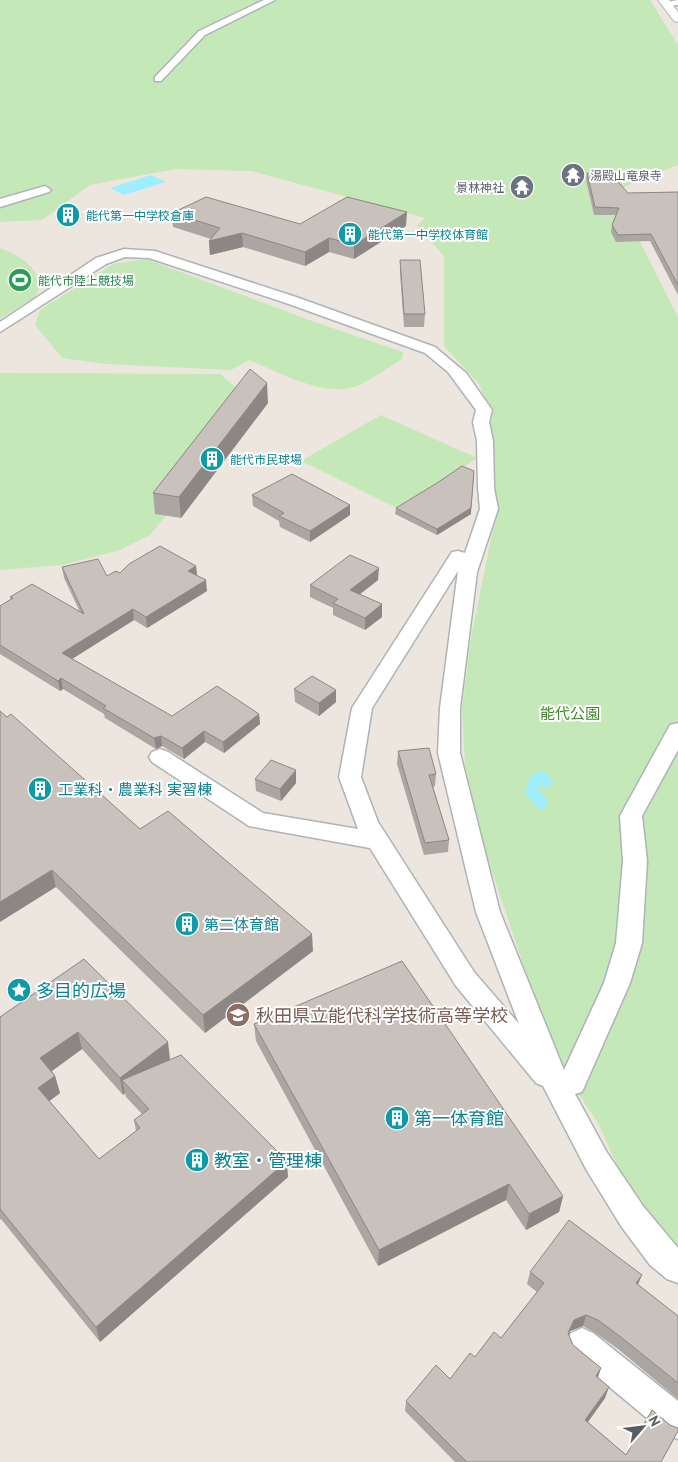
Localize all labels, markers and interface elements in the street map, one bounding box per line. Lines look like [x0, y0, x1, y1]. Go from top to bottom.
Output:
temple icon: 湯殿山竜泉寺 [560, 162, 586, 188]
place label: 湯殿山竜泉寺 [590, 168, 662, 183]
temple icon: 景林神社 [509, 174, 535, 200]
place label: 景林神社 [456, 180, 504, 195]
building icon: 能代第一中学校倉庫 [55, 202, 81, 228]
place label: 能代第一中学校倉庫 [86, 208, 194, 223]
building icon: 能代第一中学校体育館 [337, 221, 363, 247]
place label: 能代第一中学校体育館 [368, 227, 488, 242]
sports icon: 能代市陸上競技場 [7, 267, 33, 293]
place label: 能代市陸上競技場 [38, 273, 134, 288]
building icon: 能代市民球場 [199, 446, 225, 472]
place label: 能代市民球場 [230, 452, 302, 467]
park label: 能代公園 [540, 704, 600, 723]
building icon: 工業科・農業科 実習棟 [27, 776, 53, 802]
place label: 工業科・農業科 実習棟 [58, 780, 212, 799]
building icon: 第二体育館 [174, 911, 200, 937]
place label: 第二体育館 [204, 915, 279, 934]
place icon: 多目的広場 [6, 977, 32, 1003]
place label: 多目的広場 [36, 979, 126, 1002]
school or university icon: 秋田県立能代科学技術高等学校 [225, 1002, 251, 1028]
place label: 秋田県立能代科学技術高等学校 [256, 1004, 508, 1027]
building icon: 第一体育館 [384, 1105, 410, 1131]
place label: 第一体育館 [414, 1107, 504, 1130]
building icon: 教室・管理棟 [184, 1147, 210, 1173]
place label: 教室・管理棟 [214, 1149, 322, 1172]
north arrow [618, 1402, 668, 1452]
text: N [644, 1413, 665, 1429]

